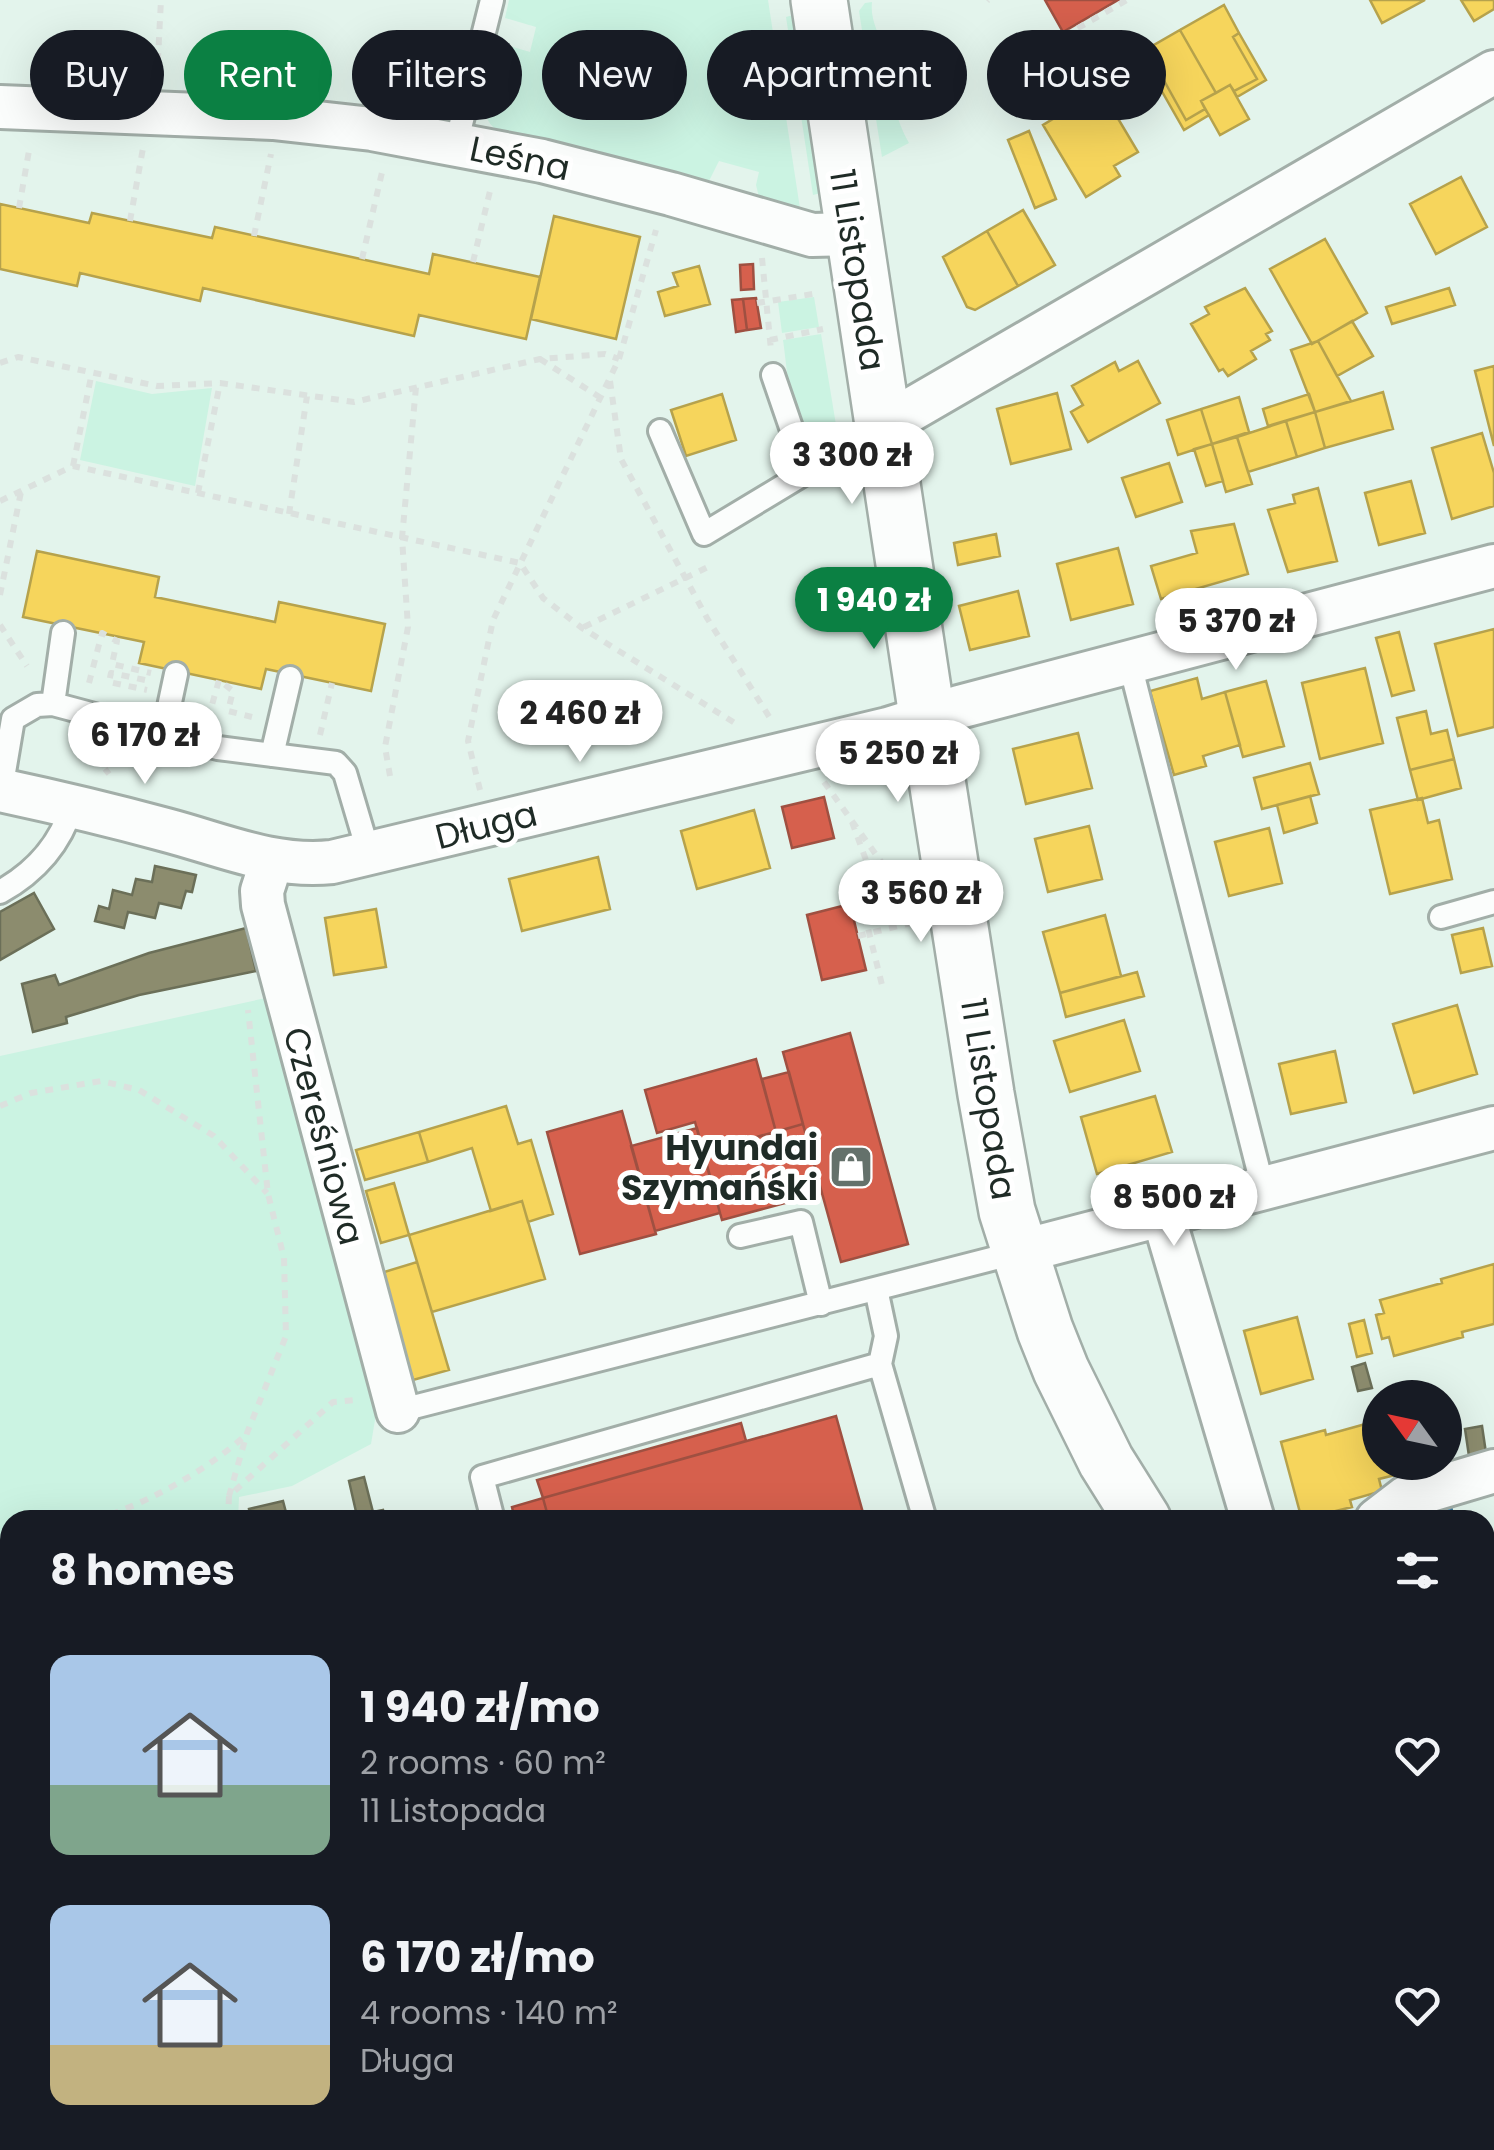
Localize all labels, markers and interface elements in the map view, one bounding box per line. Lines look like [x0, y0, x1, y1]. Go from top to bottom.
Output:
chip: Buy [30, 30, 164, 120]
chip: Rent [184, 30, 332, 120]
chip: Filters [352, 30, 522, 120]
chip: New [542, 30, 687, 120]
chip: Apartment [707, 30, 967, 120]
chip: House [987, 30, 1166, 120]
street label: Leśna [465, 124, 575, 192]
street label: 11 Listopada [818, 166, 898, 374]
pin: 3 300 zł [749, 422, 955, 507]
text: 3 300 zł [792, 432, 912, 477]
pin: 1 940 zł [771, 567, 977, 652]
text: 1 940 zł [817, 577, 931, 622]
pin: 5 370 zł [1133, 588, 1339, 673]
text: 5 370 zł [1177, 598, 1295, 643]
pin: 2 460 zł [477, 680, 683, 765]
text: 2 460 zł [520, 690, 640, 735]
pin: 6 170 zł [42, 702, 248, 787]
text: 6 170 zł [90, 712, 200, 757]
pin: 5 250 zł [795, 720, 1001, 805]
text: 5 250 zł [838, 730, 958, 775]
street label: Długa [430, 789, 542, 861]
pin: 3 560 zł [818, 860, 1024, 945]
text: 3 560 zł [860, 870, 982, 915]
street label: 11 Listopada [949, 995, 1029, 1203]
street label: Czereśniowa [271, 1022, 377, 1250]
place label: Hyundai Szymańśki [621, 1123, 818, 1212]
shop icon: Hyundai Szymańśki [828, 1144, 874, 1190]
pin: 8 500 zł [1071, 1164, 1277, 1249]
text: 8 500 zł [1113, 1174, 1235, 1219]
north arrow [1362, 1380, 1462, 1480]
map controls [1362, 1380, 1462, 1480]
text: 8 homes [50, 1541, 235, 1600]
icon: filters [1390, 1543, 1445, 1598]
text: 1 940 zł/mo [360, 1678, 600, 1737]
icon: home [130, 1695, 250, 1815]
icon: heart [1390, 1728, 1445, 1783]
text: 2 rooms · 60 m² [360, 1740, 606, 1785]
text: 11 Listopada [360, 1788, 546, 1833]
text: 6 170 zł/mo [360, 1928, 595, 1987]
icon: home [130, 1945, 250, 2065]
icon: heart [1390, 1978, 1445, 2033]
text: 4 rooms · 140 m² [360, 1990, 618, 2035]
text: Długa [360, 2038, 454, 2083]

